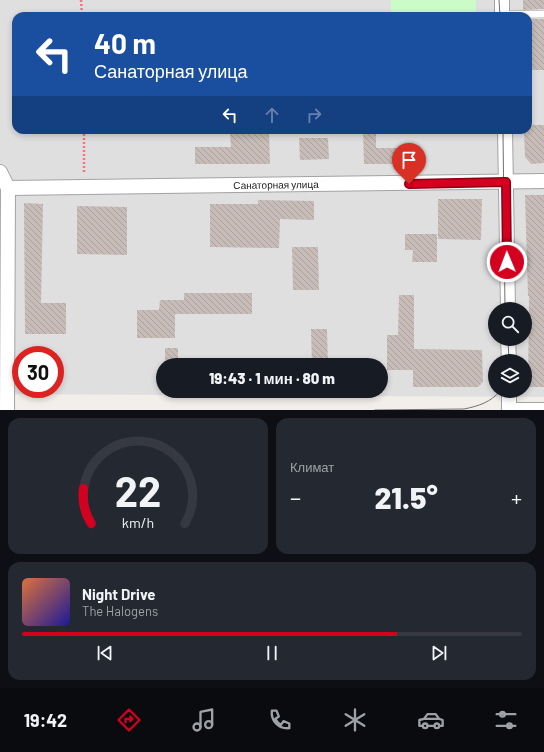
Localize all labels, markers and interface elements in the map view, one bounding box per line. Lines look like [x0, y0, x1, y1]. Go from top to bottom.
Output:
text: 40 m [94, 26, 156, 60]
icon: left [28, 28, 80, 80]
text: Санаторная улица [94, 60, 248, 82]
icon: left [219, 104, 241, 126]
icon: ahead [261, 104, 283, 126]
icon: right [303, 104, 325, 126]
pin [392, 143, 426, 184]
icon: arrive [398, 149, 420, 171]
street label: Санаторная улица [233, 178, 319, 191]
position arrow [486, 241, 528, 283]
map controls [488, 302, 532, 398]
button: search [488, 302, 532, 346]
speed limit sign: 30 [12, 346, 64, 398]
button: layers [488, 354, 532, 398]
text: 19:43 · 1 мин · 80 m [209, 369, 335, 387]
text: Климат [290, 459, 334, 475]
text: 22 [115, 465, 161, 515]
text: 21.5° [374, 479, 438, 515]
text: − [290, 484, 301, 510]
text: + [511, 484, 522, 510]
text: km/h [122, 514, 154, 531]
text: Night Drive [82, 585, 155, 603]
text: The Halogens [82, 603, 158, 619]
icon: previous [94, 642, 116, 664]
icon: pause [261, 642, 283, 664]
icon: next [428, 642, 450, 664]
icon: directions [115, 706, 143, 734]
icon: music [190, 706, 218, 734]
icon: phone [266, 706, 294, 734]
icon: climate [341, 706, 369, 734]
icon: car [417, 706, 445, 734]
icon: filters [492, 706, 520, 734]
text: 19:42 [24, 709, 67, 731]

